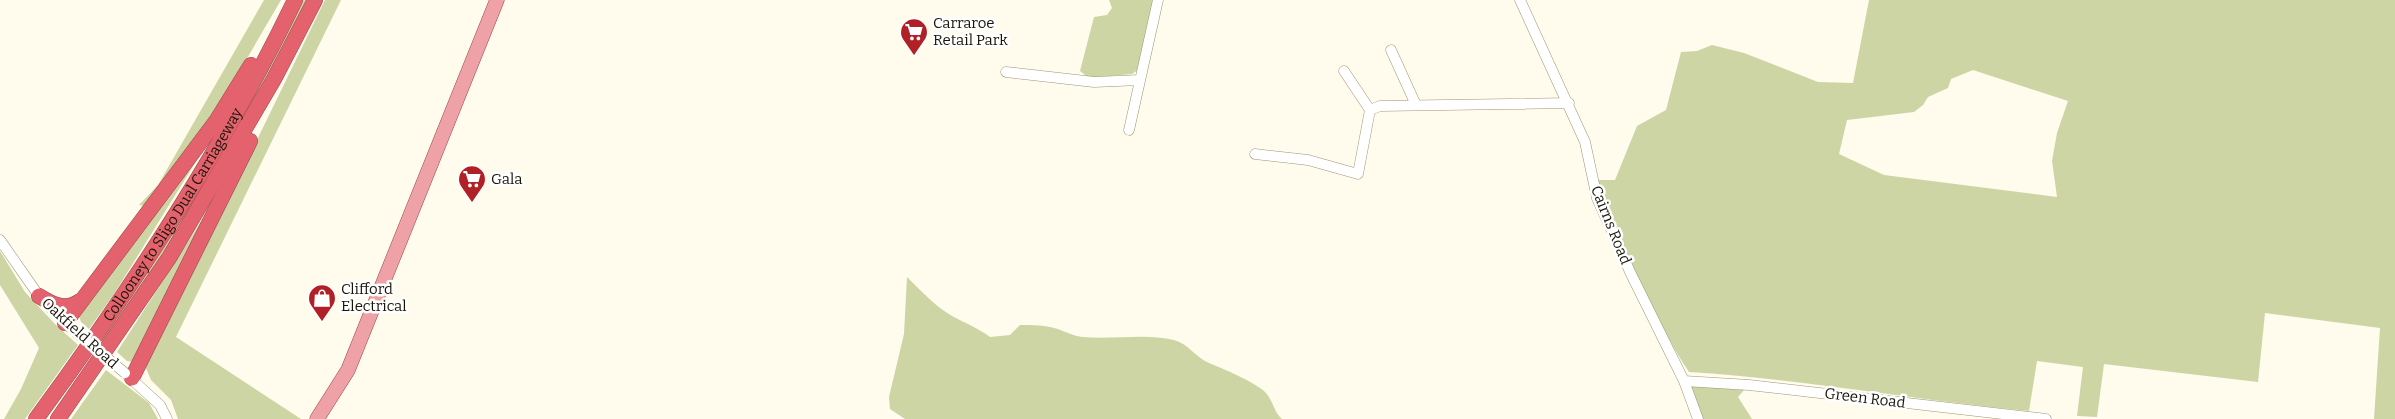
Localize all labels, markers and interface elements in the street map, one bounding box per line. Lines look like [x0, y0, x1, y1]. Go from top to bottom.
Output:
place label: Carraroe Retail Park [933, 14, 1008, 49]
supermarket icon: Carraroe Retail Park [899, 17, 929, 56]
street label: Collooney to Sligo Dual Carriageway [99, 105, 246, 325]
supermarket icon: Gala [457, 164, 487, 203]
place label: Gala [491, 170, 522, 188]
street label: Cairns Road [1587, 183, 1635, 267]
place label: Clifford Electrical [341, 280, 407, 315]
shop icon: Clifford Electrical [307, 283, 337, 322]
street label: Oakfield Road [38, 294, 122, 372]
street label: Green Road [1823, 384, 1907, 412]

